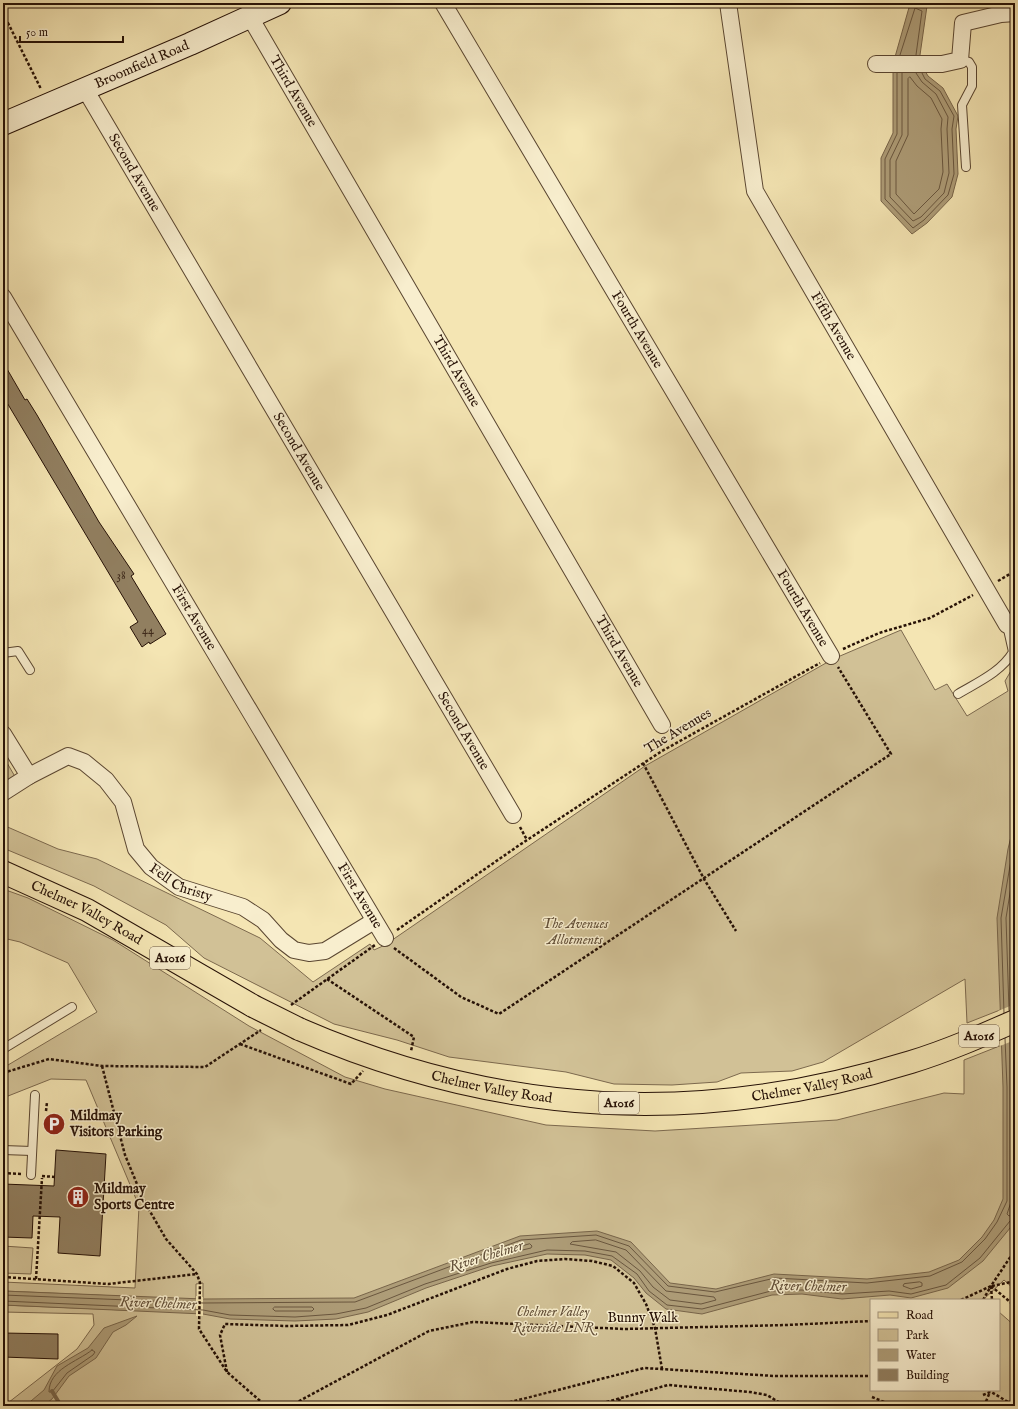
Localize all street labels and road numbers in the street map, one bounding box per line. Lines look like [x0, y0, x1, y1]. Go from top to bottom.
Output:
street label: Broomfield Road [92, 36, 192, 93]
street label: Third Avenue [265, 52, 321, 131]
street label: Second Avenue [104, 130, 165, 216]
street label: Fourth Avenue [607, 288, 667, 372]
street label: Fifth Avenue [807, 289, 860, 364]
street label: Third Avenue [428, 332, 484, 411]
street label: Second Avenue [269, 409, 329, 495]
street label: Fourth Avenue [773, 566, 833, 651]
street label: First Avenue [167, 581, 221, 654]
street label: Third Avenue [591, 612, 647, 691]
street label: Second Avenue [433, 688, 494, 774]
street label: The Avenues [641, 704, 715, 758]
street label: Fell Christy [146, 860, 215, 906]
street label: First Avenue [333, 860, 387, 932]
street label: Chelmer Valley Road [28, 877, 146, 949]
road number: A1016 [150, 947, 190, 969]
road number: A1016 [959, 1025, 999, 1047]
street label: Chelmer Valley Road [750, 1064, 875, 1106]
street label: Chelmer Valley Road [429, 1067, 554, 1108]
road number: A1016 [599, 1092, 639, 1114]
street label: Bunny Walk [607, 1309, 679, 1327]

